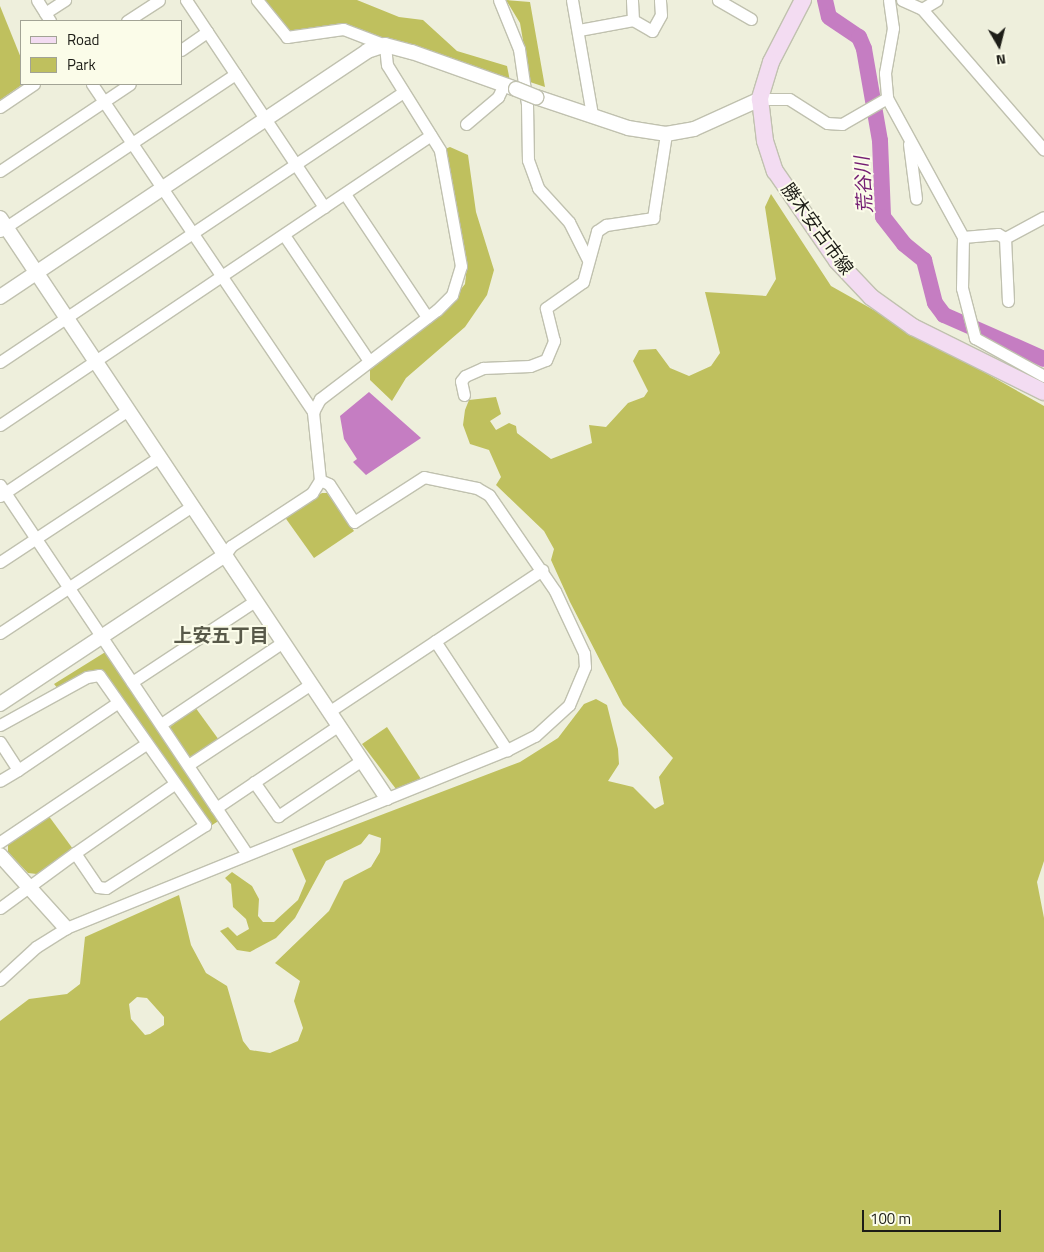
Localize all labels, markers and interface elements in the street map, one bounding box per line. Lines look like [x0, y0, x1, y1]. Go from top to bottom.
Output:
legend [20, 20, 182, 85]
north arrow [974, 20, 1024, 70]
text: Road [67, 28, 99, 51]
text: N [995, 49, 1007, 71]
text: Park [67, 53, 96, 76]
water label: 荒谷川 [850, 156, 876, 214]
street label: 勝木安古市線 [777, 179, 857, 279]
district label: 上安五丁目 [174, 624, 268, 646]
scale bar [864, 1200, 1003, 1232]
text: 100 m [870, 1207, 911, 1230]

